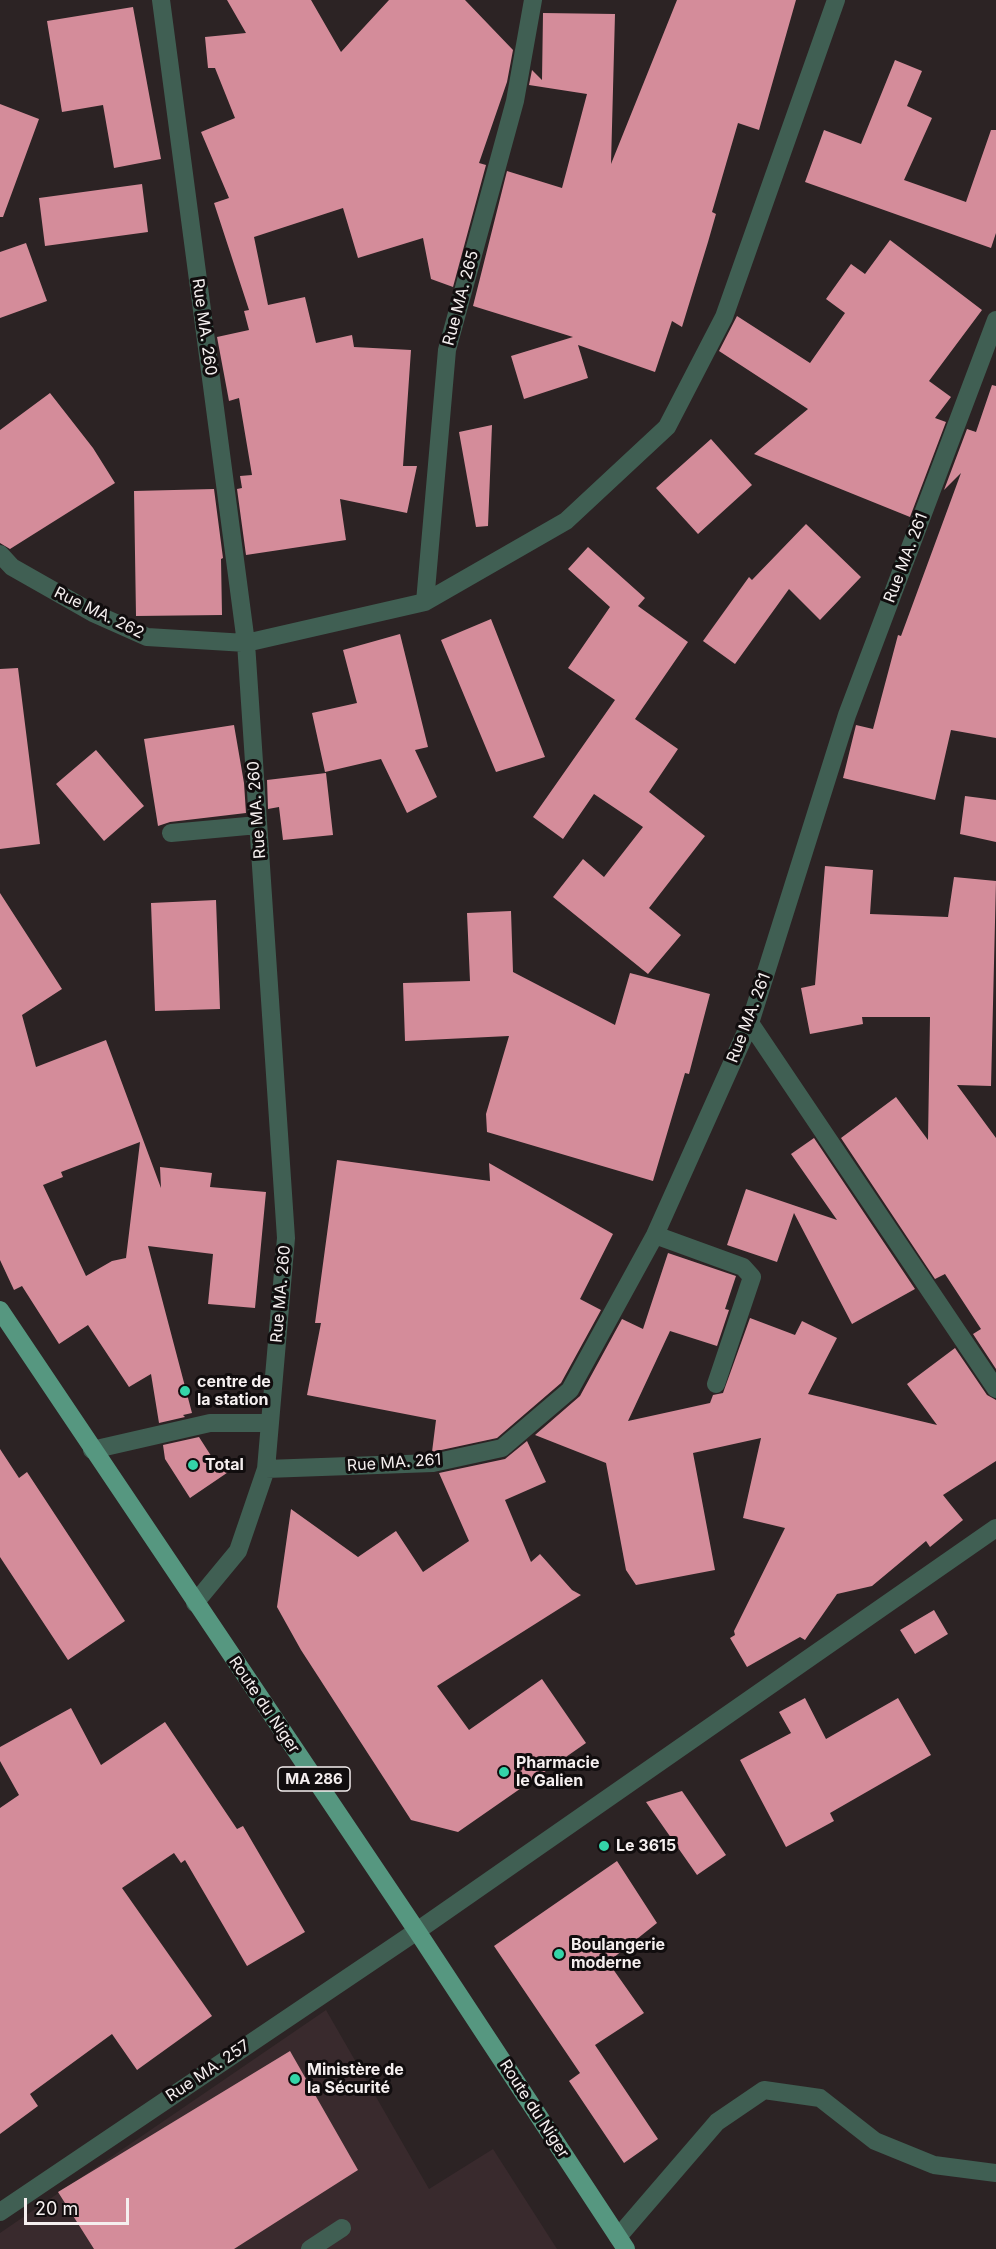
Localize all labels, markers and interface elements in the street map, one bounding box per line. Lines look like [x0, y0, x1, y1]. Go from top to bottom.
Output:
street label: Rue MA. 265 [439, 248, 483, 348]
street label: Rue MA. 260 [188, 277, 220, 377]
street label: Rue MA. 261 [880, 511, 932, 605]
street label: Rue MA. 262 [51, 583, 147, 643]
street label: Rue MA. 260 [244, 760, 270, 860]
street label: Rue MA. 261 [723, 971, 775, 1065]
street label: Rue MA. 260 [267, 1244, 295, 1344]
place label: centre de la station [197, 1372, 271, 1410]
marker: centre de la station [178, 1384, 192, 1398]
street label: Rue MA. 261 [346, 1450, 442, 1476]
place label: Total [205, 1455, 244, 1475]
marker: Total [186, 1458, 200, 1472]
street label: Route du Niger [224, 1653, 304, 1757]
place label: Pharmacie le Galien [516, 1753, 599, 1791]
marker: Pharmacie le Galien [497, 1765, 511, 1779]
road number: MA 286 [278, 1767, 350, 1791]
place label: Le 3615 [616, 1836, 676, 1856]
marker: Le 3615 [597, 1839, 611, 1853]
place label: Boulangerie moderne [571, 1935, 665, 1973]
marker: Boulangerie moderne [552, 1947, 566, 1961]
street label: Rue MA. 257 [163, 2036, 253, 2106]
street label: Route du Niger [495, 2056, 573, 2162]
place label: Ministère de la Sécurité [307, 2060, 404, 2098]
marker: Ministère de la Sécurité [288, 2072, 302, 2086]
scale bar [27, 2186, 132, 2224]
text: 20 m [35, 2198, 78, 2219]

